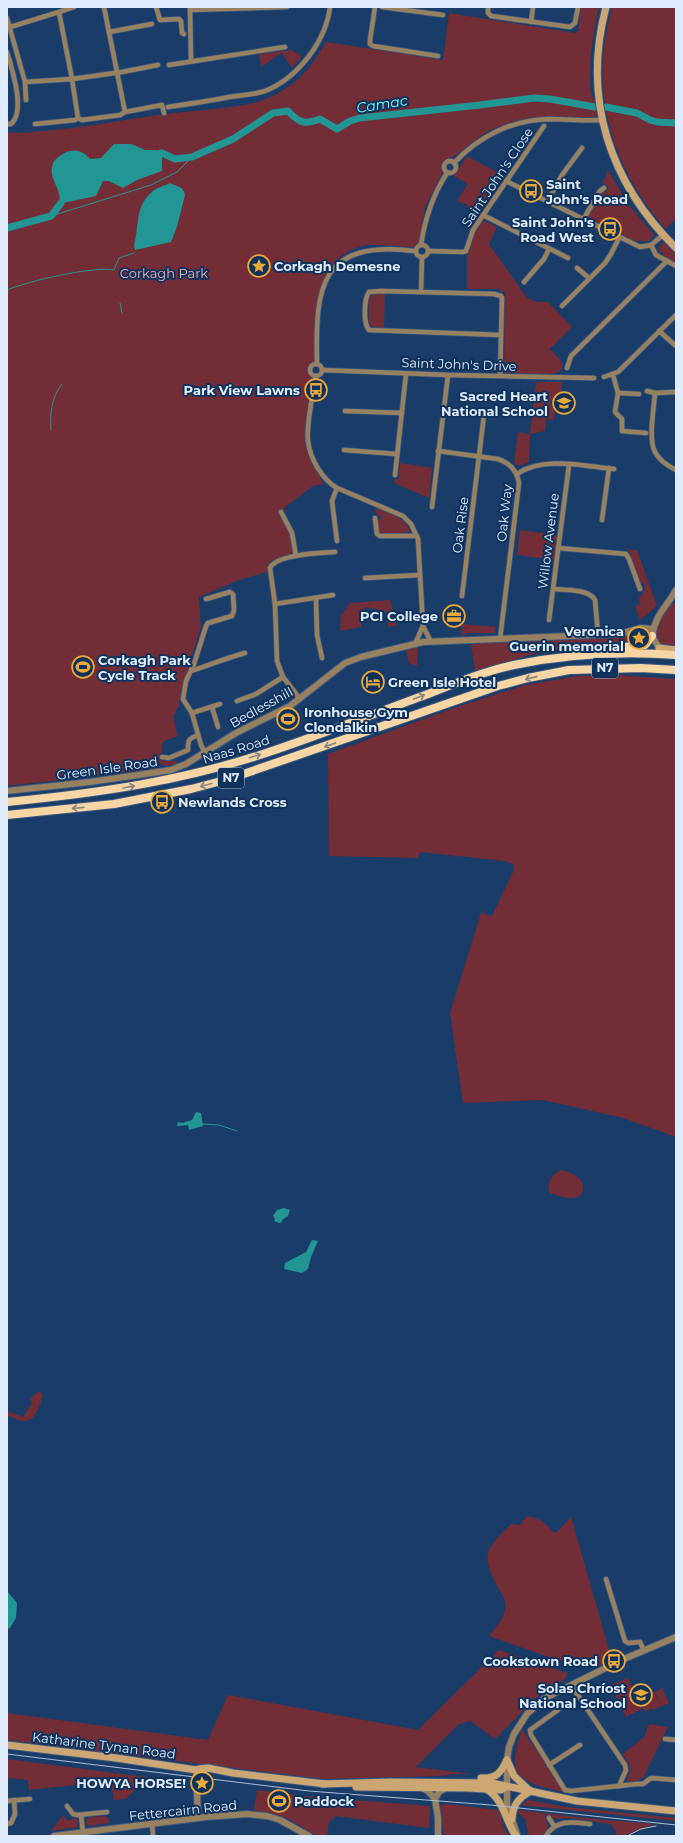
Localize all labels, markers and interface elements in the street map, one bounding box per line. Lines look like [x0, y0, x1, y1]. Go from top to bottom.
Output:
water label: Camac [355, 91, 409, 117]
street label: Saint John's Close [458, 124, 536, 230]
place label: Saint John's Road [545, 176, 628, 207]
bus stop icon: Saint John's Road [518, 178, 544, 204]
place label: Saint John's Road West [512, 214, 594, 245]
bus stop icon: Saint John's Road West [597, 216, 623, 242]
place icon: Corkagh Demesne [246, 253, 272, 279]
place label: Corkagh Demesne [274, 258, 400, 274]
park label: Corkagh Park [120, 265, 208, 281]
street label: Saint John's Drive [401, 354, 517, 374]
bus stop icon: Park View Lawns [303, 377, 329, 403]
place label: Park View Lawns [184, 382, 300, 398]
place label: Sacred Heart National School [441, 388, 548, 419]
school or university icon: Sacred Heart National School [551, 390, 577, 416]
street label: Oak Way [493, 482, 515, 543]
street label: Willow Avenue [534, 492, 562, 590]
street label: Oak Rise [449, 496, 471, 554]
office icon: PCI College [441, 603, 467, 629]
place label: PCI College [360, 608, 438, 624]
place label: Veronica Guerin memorial [509, 623, 624, 654]
place icon: Veronica Guerin memorial [626, 625, 652, 651]
place label: Corkagh Park Cycle Track [98, 652, 191, 683]
sports icon: Corkagh Park Cycle Track [70, 654, 96, 680]
road number: N7 [592, 658, 618, 678]
hotel icon: Green Isle Hotel [360, 669, 386, 695]
place label: Green Isle Hotel [388, 674, 496, 690]
one-way arrow [525, 674, 538, 682]
street label: Bedlesshill [227, 683, 295, 731]
one-way arrow [412, 693, 425, 700]
place label: Ironhouse Gym Clondalkin [304, 704, 408, 735]
sports icon: Ironhouse Gym Clondalkin [275, 706, 301, 732]
street label: Naas Road [200, 731, 272, 767]
one-way arrow [324, 742, 336, 750]
one-way arrow [249, 752, 262, 759]
street label: Green Isle Road [55, 753, 159, 783]
road number: N7 [218, 768, 244, 788]
one-way arrow [200, 782, 213, 789]
one-way arrow [122, 783, 135, 791]
bus stop icon: Newlands Cross [149, 789, 175, 815]
place label: Newlands Cross [178, 794, 287, 810]
one-way arrow [72, 805, 85, 812]
bus stop icon: Cookstown Road [601, 1648, 627, 1674]
place label: Cookstown Road [483, 1653, 598, 1669]
place label: Solas Chríost National School [519, 1680, 626, 1711]
school or university icon: Solas Chríost National School [628, 1682, 654, 1708]
street label: Katharine Tynan Road [31, 1728, 177, 1762]
place icon: HOWYA HORSE! [189, 1770, 215, 1796]
place label: HOWYA HORSE! [76, 1775, 186, 1791]
sports icon: Paddock [266, 1788, 292, 1814]
place label: Paddock [294, 1793, 355, 1809]
street label: Fettercairn Road [128, 1796, 238, 1824]

